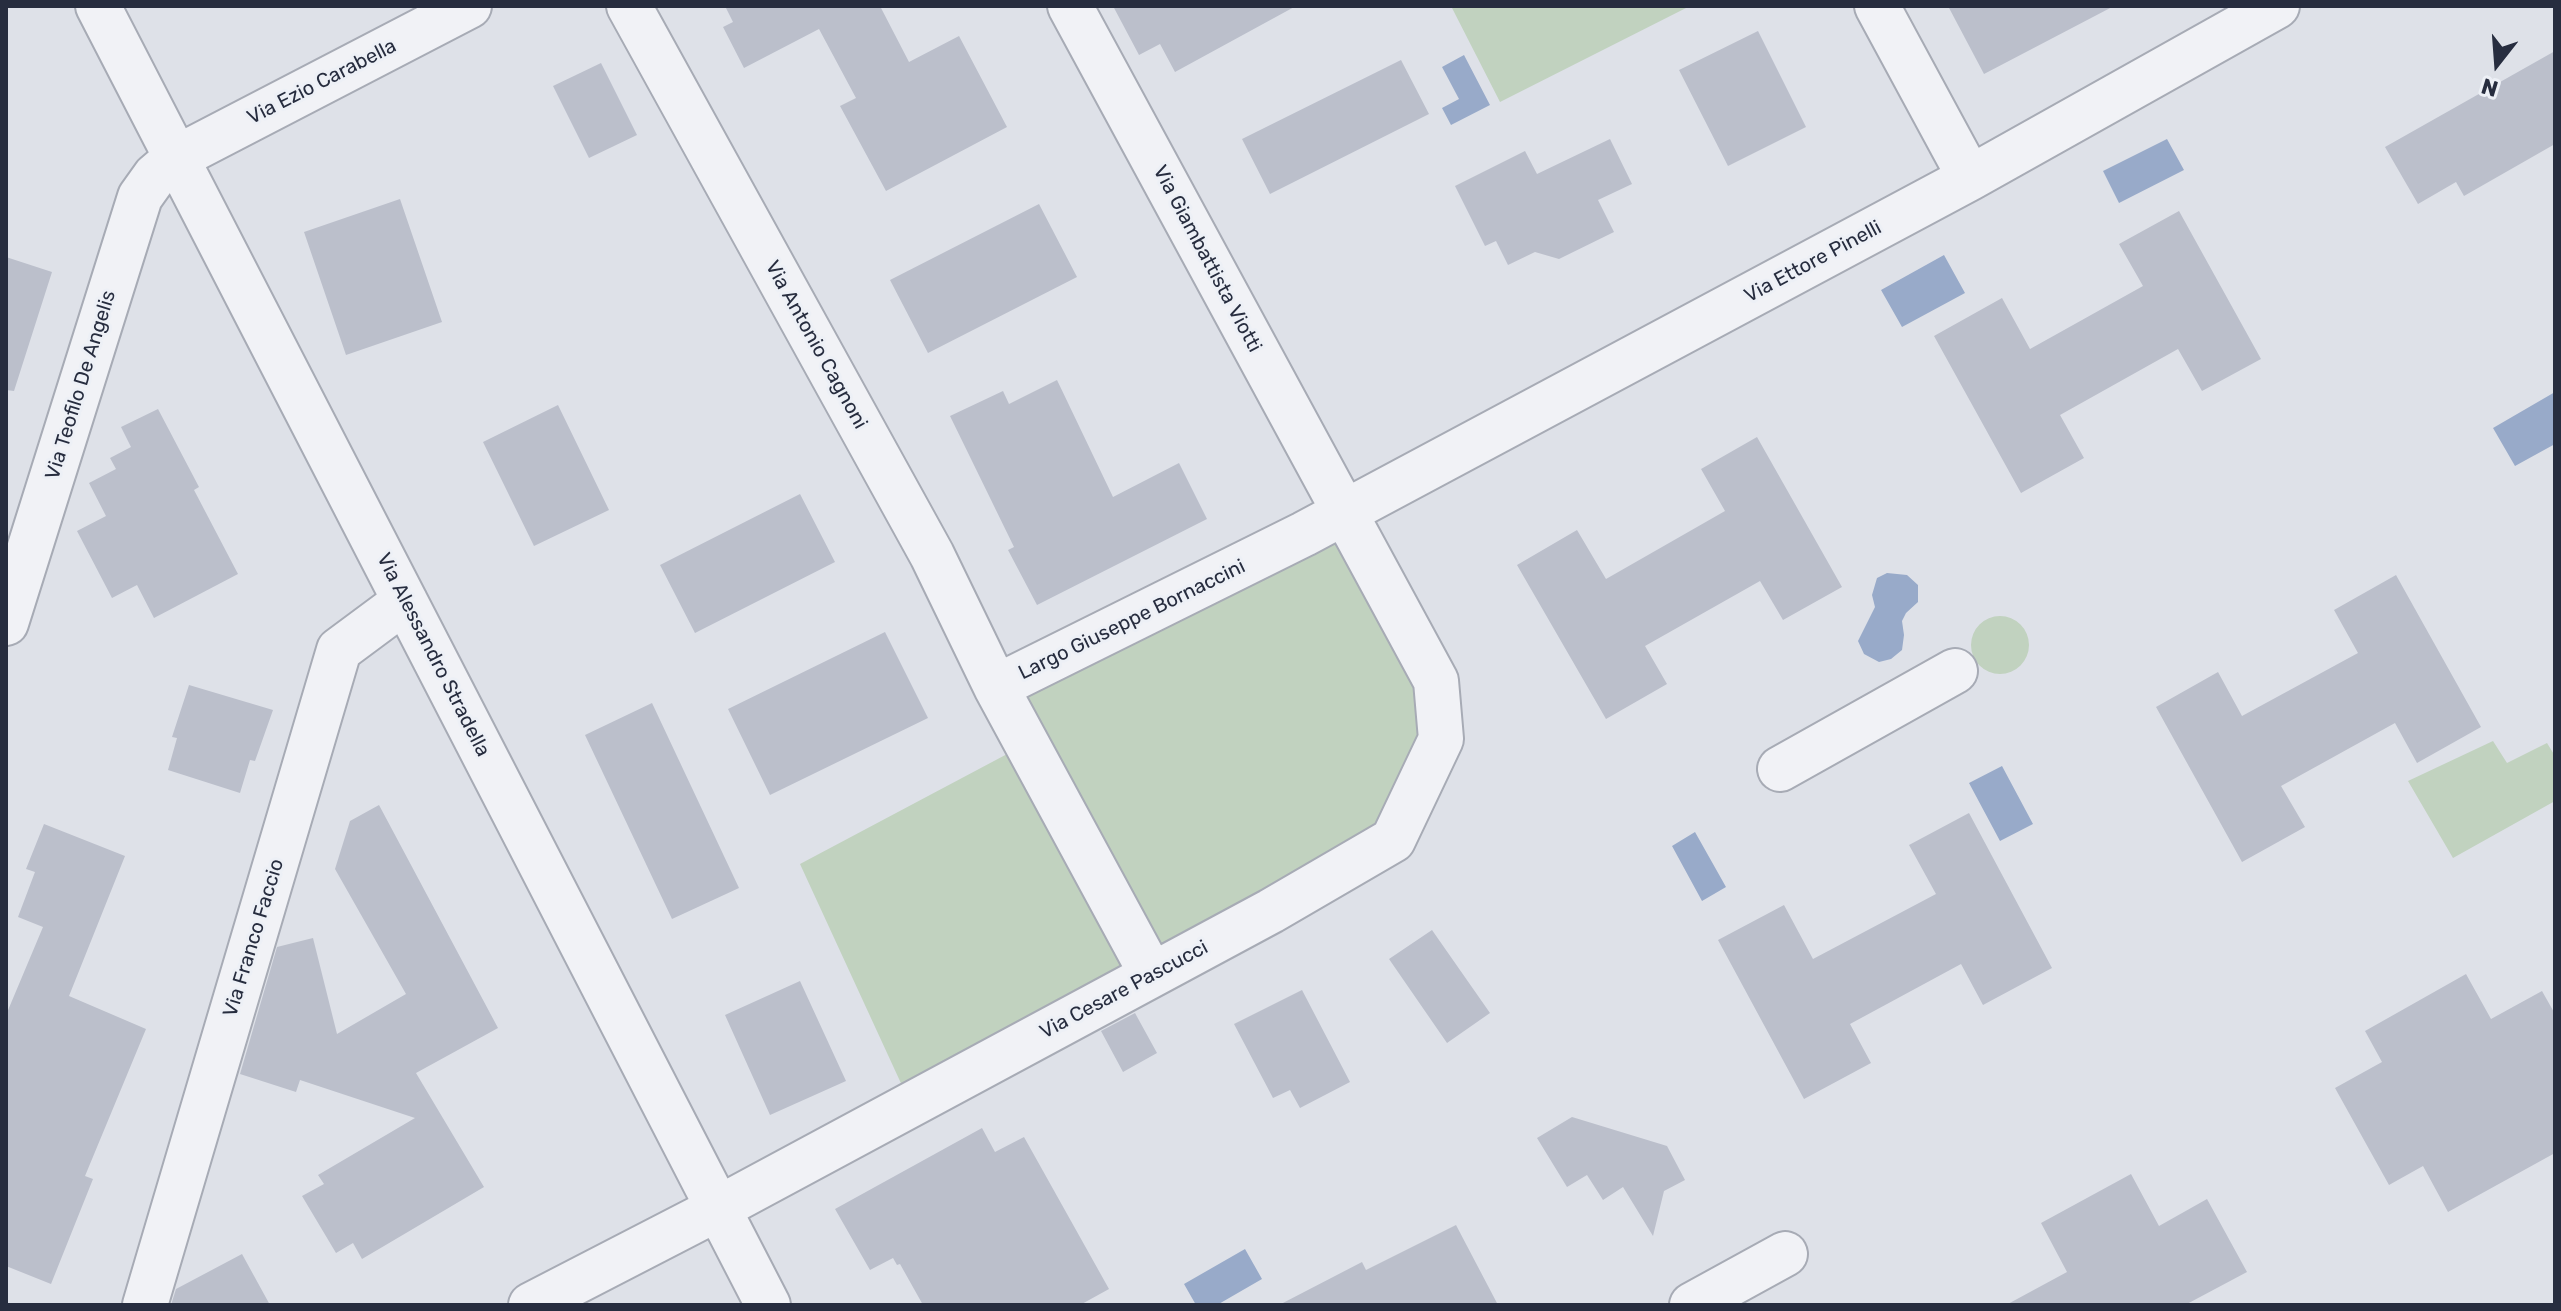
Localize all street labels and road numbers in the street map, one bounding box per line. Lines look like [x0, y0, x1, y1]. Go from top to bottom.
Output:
street label: Via Ezio Carabella [243, 34, 401, 130]
street label: Via Giambattista Viotti [1148, 161, 1266, 357]
street label: Via Ettore Pinelli [1740, 216, 1886, 308]
street label: Via Antonio Cagnoni [760, 257, 872, 433]
street label: Via Teofilo De Angelis [41, 287, 121, 483]
street label: Via Alessandro Stradella [371, 549, 495, 761]
street label: Largo Giuseppe Bornaccini [1015, 555, 1249, 685]
street label: Via Franco Faccio [219, 856, 289, 1020]
street label: Via Cesare Pascucci [1036, 936, 1212, 1044]

